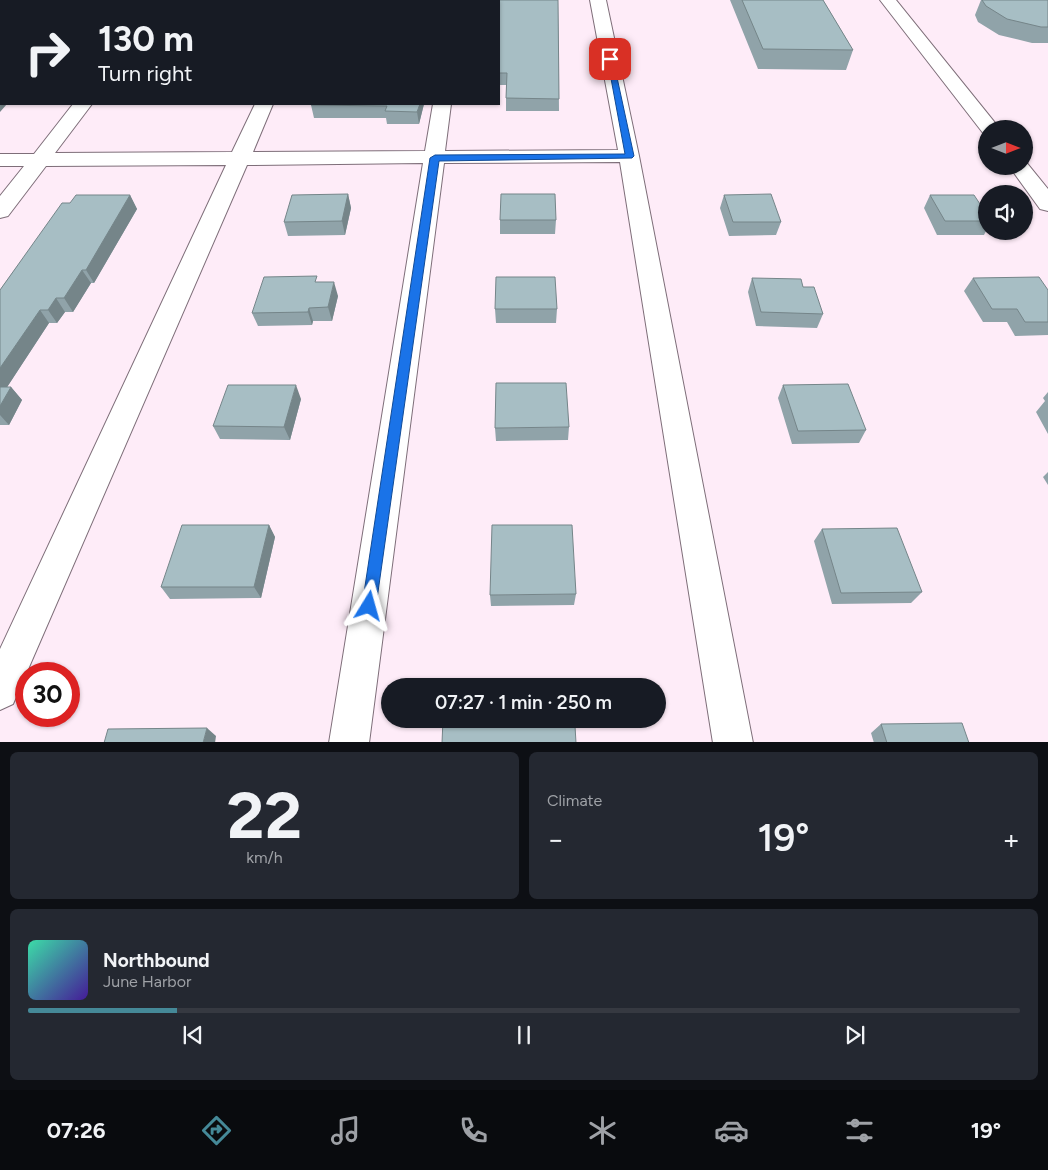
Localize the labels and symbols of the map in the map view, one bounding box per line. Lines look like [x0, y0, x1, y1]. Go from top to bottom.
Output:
pin [589, 38, 631, 80]
north arrow [978, 120, 1032, 175]
position arrow [342, 579, 394, 631]
speed limit sign: 30 [15, 662, 80, 727]

